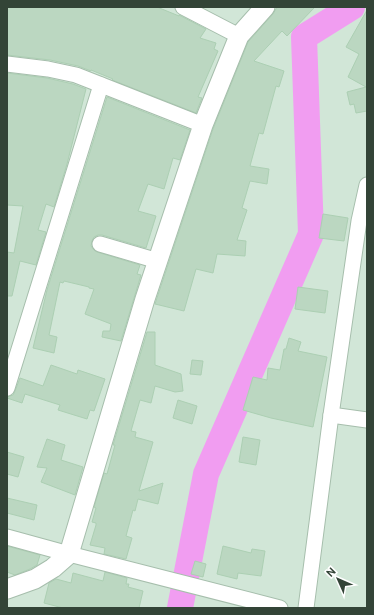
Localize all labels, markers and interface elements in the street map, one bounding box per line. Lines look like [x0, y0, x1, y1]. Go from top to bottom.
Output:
north arrow [318, 559, 358, 599]
text: N [324, 565, 338, 579]

